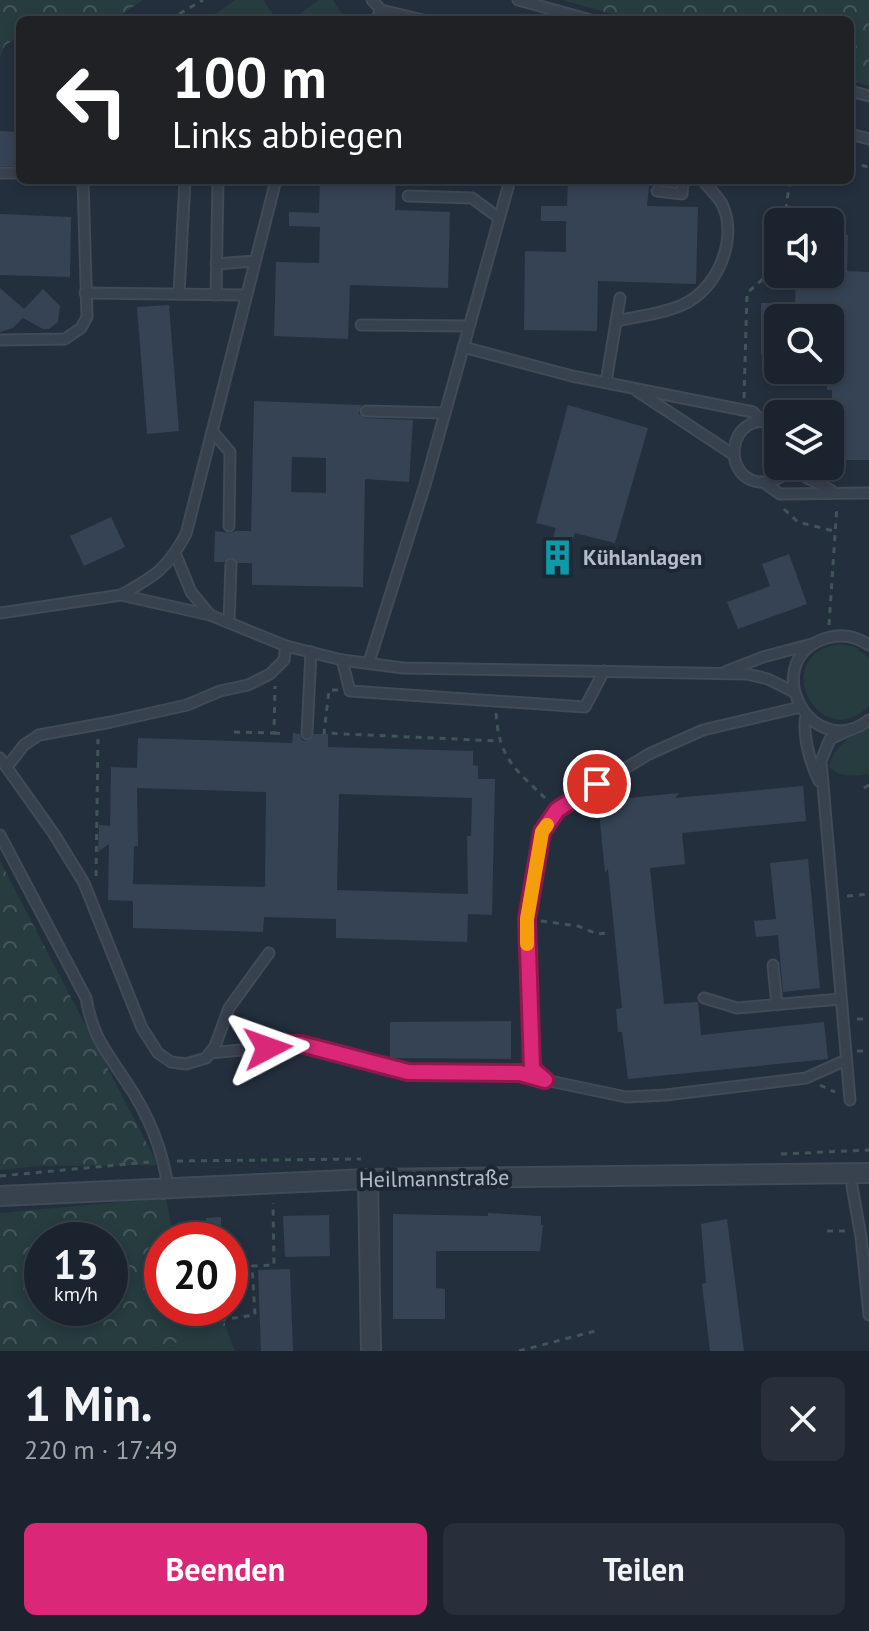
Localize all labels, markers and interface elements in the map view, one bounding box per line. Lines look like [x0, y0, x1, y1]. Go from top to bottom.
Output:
text: 100 m [172, 41, 327, 113]
icon: left [40, 48, 144, 152]
text: Links abbiegen [172, 111, 404, 158]
map controls [764, 208, 844, 480]
button: sound [764, 208, 844, 288]
button: search [764, 304, 844, 384]
button: layers [764, 400, 844, 480]
building icon: Kühlanlagen [538, 538, 576, 576]
place label: Kühlanlagen [583, 543, 702, 571]
pin [563, 750, 631, 818]
icon: arrive [575, 762, 619, 806]
position arrow [226, 1006, 310, 1090]
street label: Heilmannstraße [359, 1163, 509, 1193]
speed limit sign: 20 [144, 1222, 248, 1326]
text: 13 [53, 1238, 99, 1290]
text: km/h [54, 1281, 98, 1307]
text: 1 Min. [24, 1372, 153, 1434]
button: close [761, 1377, 845, 1461]
text: 220 m · 17:49 [24, 1433, 178, 1466]
button: Beenden [24, 1523, 427, 1615]
button: Teilen [443, 1523, 845, 1615]

